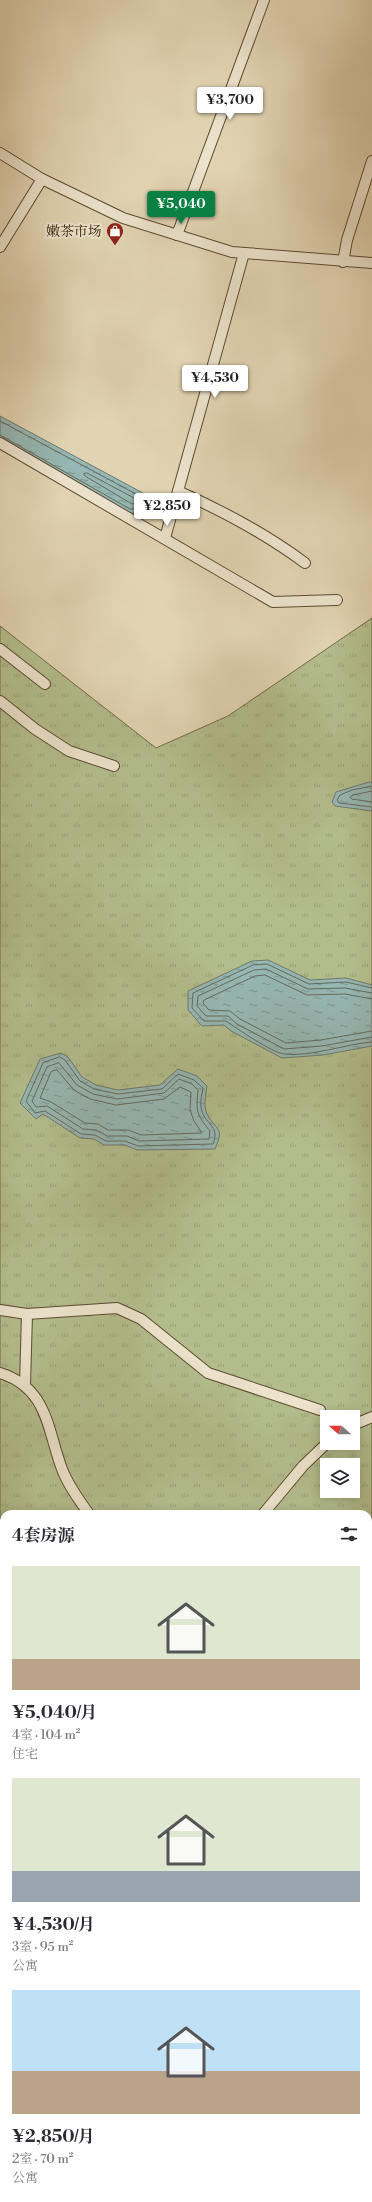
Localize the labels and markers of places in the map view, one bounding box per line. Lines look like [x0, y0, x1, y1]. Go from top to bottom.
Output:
pin: ¥3,700 [197, 87, 263, 121]
pin: ¥5,040 [148, 191, 214, 225]
shop icon: 嫩茶市场 [105, 221, 125, 246]
place label: 嫩茶市场 [46, 223, 102, 241]
pin: ¥4,530 [182, 365, 248, 399]
pin: ¥2,850 [134, 493, 200, 527]

